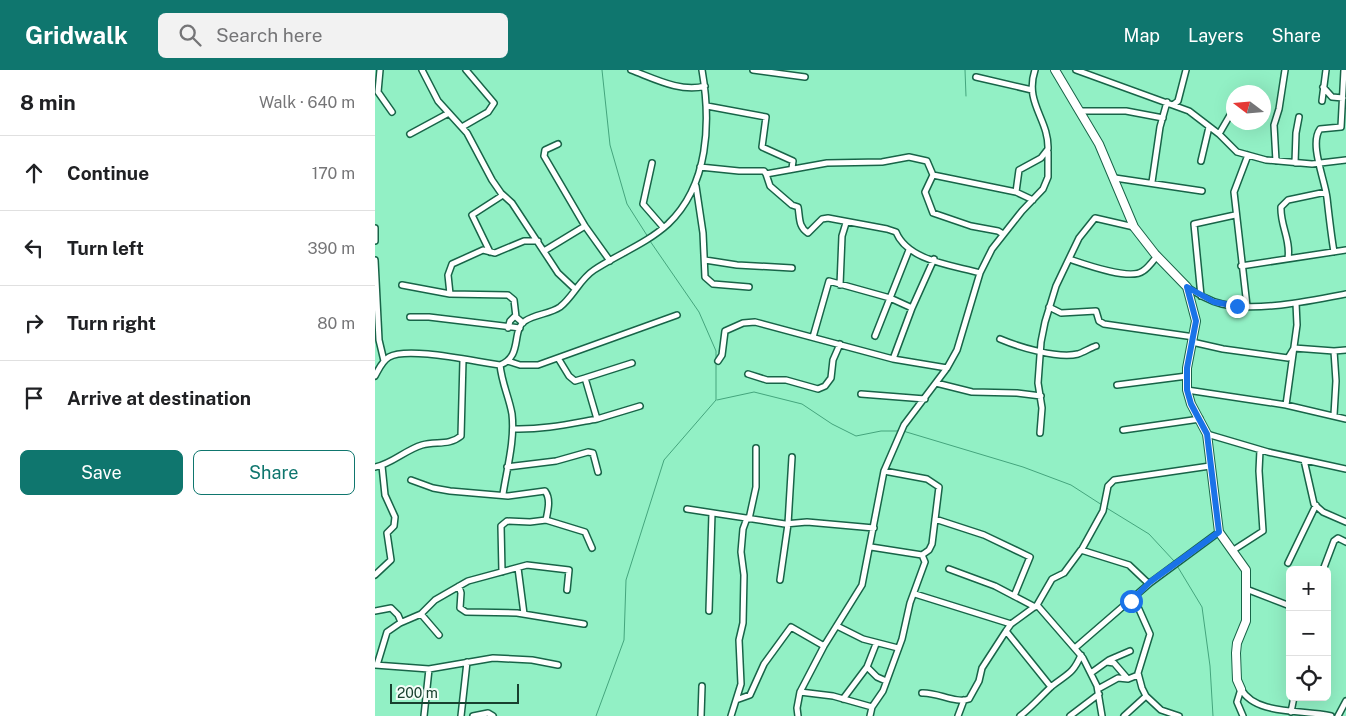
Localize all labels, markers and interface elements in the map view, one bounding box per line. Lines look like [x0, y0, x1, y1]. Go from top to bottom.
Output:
search box [158, 13, 508, 58]
text: Gridwalk [25, 21, 128, 49]
icon: search [176, 21, 204, 49]
text: Search here [216, 24, 323, 46]
text: Map [1124, 25, 1160, 46]
text: Layers [1188, 25, 1244, 46]
text: Share [1272, 25, 1321, 46]
north arrow [1226, 85, 1271, 130]
text: 8 min [20, 90, 76, 115]
text: Walk · 640 m [259, 93, 355, 112]
icon: ahead [20, 159, 48, 187]
text: Continue [67, 162, 149, 184]
text: 170 m [312, 164, 355, 183]
icon: left [20, 234, 48, 262]
text: Turn left [67, 237, 144, 259]
text: 390 m [308, 239, 355, 258]
route end [1226, 295, 1249, 318]
icon: right [20, 309, 48, 337]
text: Turn right [67, 312, 156, 334]
text: 80 m [317, 314, 355, 333]
icon: arrive [20, 384, 48, 412]
text: Arrive at destination [67, 387, 251, 409]
button: Save [20, 450, 183, 495]
button: Share [193, 450, 355, 495]
map controls [1286, 566, 1331, 701]
button: + [1286, 566, 1331, 611]
route start [1120, 590, 1143, 613]
button: − [1286, 611, 1331, 656]
button: locate [1286, 656, 1331, 701]
scale bar [390, 681, 519, 704]
text: 200 m [397, 685, 438, 701]

